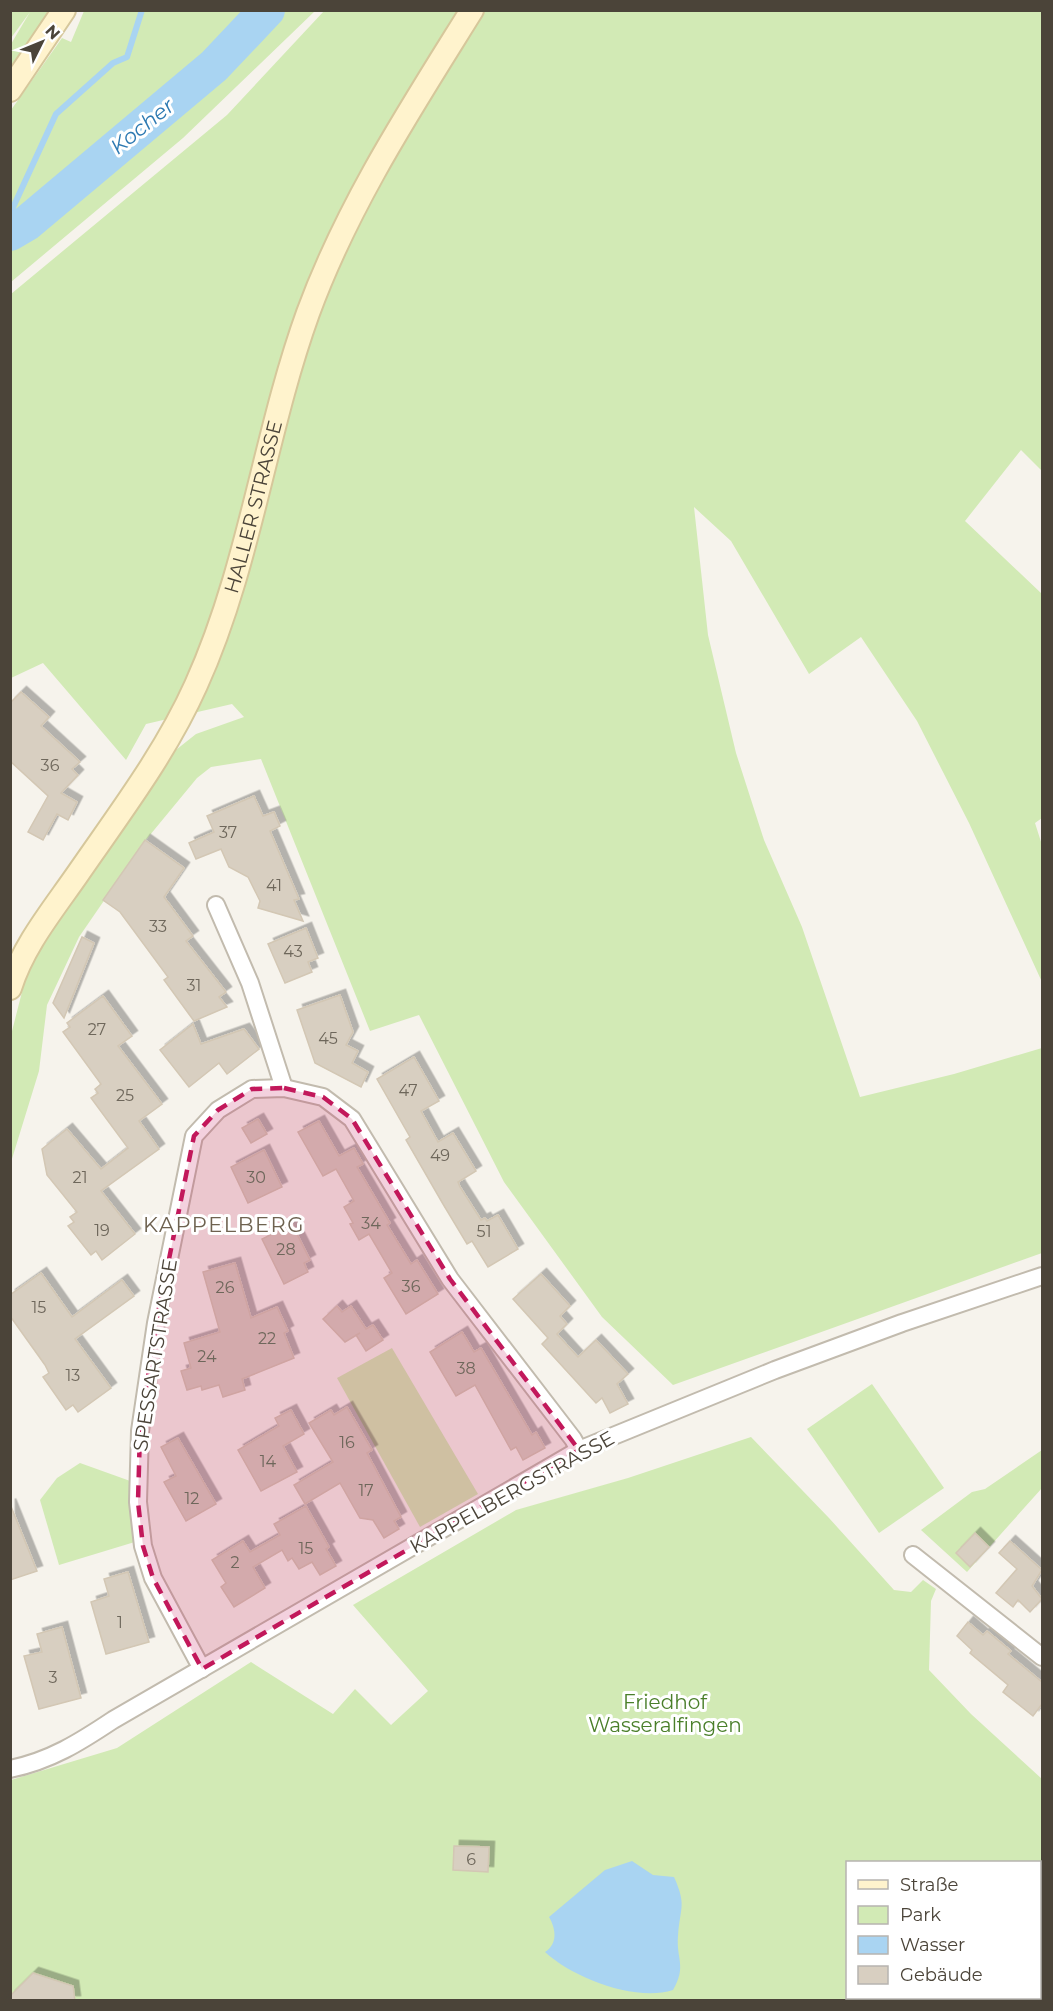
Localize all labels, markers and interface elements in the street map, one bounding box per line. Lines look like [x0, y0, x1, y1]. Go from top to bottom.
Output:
north arrow [12, 12, 72, 72]
text: N [41, 21, 64, 43]
water label: Kocher [105, 92, 179, 159]
street label: HALLER STRASSE [219, 418, 287, 596]
house number: 36 [41, 756, 60, 775]
house number: 37 [219, 823, 237, 842]
house number: 41 [266, 876, 282, 895]
house number: 33 [149, 917, 167, 936]
house number: 43 [283, 942, 303, 961]
house number: 31 [187, 976, 201, 995]
house number: 27 [88, 1020, 106, 1039]
house number: 45 [318, 1029, 338, 1048]
house number: 47 [398, 1081, 418, 1100]
house number: 25 [116, 1086, 134, 1105]
house number: 49 [430, 1146, 450, 1165]
house number: 21 [73, 1168, 87, 1187]
house number: 30 [246, 1168, 266, 1187]
district label: KAPPELBERG [143, 1212, 305, 1237]
house number: 34 [361, 1214, 381, 1233]
house number: 19 [94, 1221, 110, 1240]
house number: 51 [477, 1222, 491, 1241]
house number: 28 [276, 1240, 296, 1259]
street label: SPESSARTSTRASSE [128, 1257, 182, 1453]
house number: 36 [402, 1277, 421, 1296]
house number: 26 [216, 1278, 235, 1297]
house number: 15 [32, 1298, 46, 1317]
house number: 22 [258, 1329, 276, 1348]
house number: 24 [197, 1347, 217, 1366]
house number: 38 [456, 1359, 476, 1378]
house number: 13 [66, 1366, 80, 1385]
street label: KAPPELBERGSTRASSE [405, 1426, 619, 1558]
house number: 16 [339, 1433, 355, 1452]
house number: 14 [260, 1452, 277, 1471]
house number: 17 [358, 1481, 374, 1500]
house number: 12 [185, 1489, 199, 1508]
house number: 15 [299, 1539, 313, 1558]
house number: 2 [230, 1553, 240, 1572]
house number: 1 [117, 1613, 123, 1632]
house number: 3 [48, 1668, 58, 1687]
park label: Friedhof Wasseralfingen [588, 1690, 742, 1737]
house number: 6 [466, 1850, 476, 1869]
legend [846, 1861, 1041, 1999]
text: Straße [900, 1874, 959, 1896]
text: Park [900, 1904, 941, 1926]
text: Wasser [900, 1934, 965, 1956]
text: Gebäude [900, 1964, 983, 1986]

